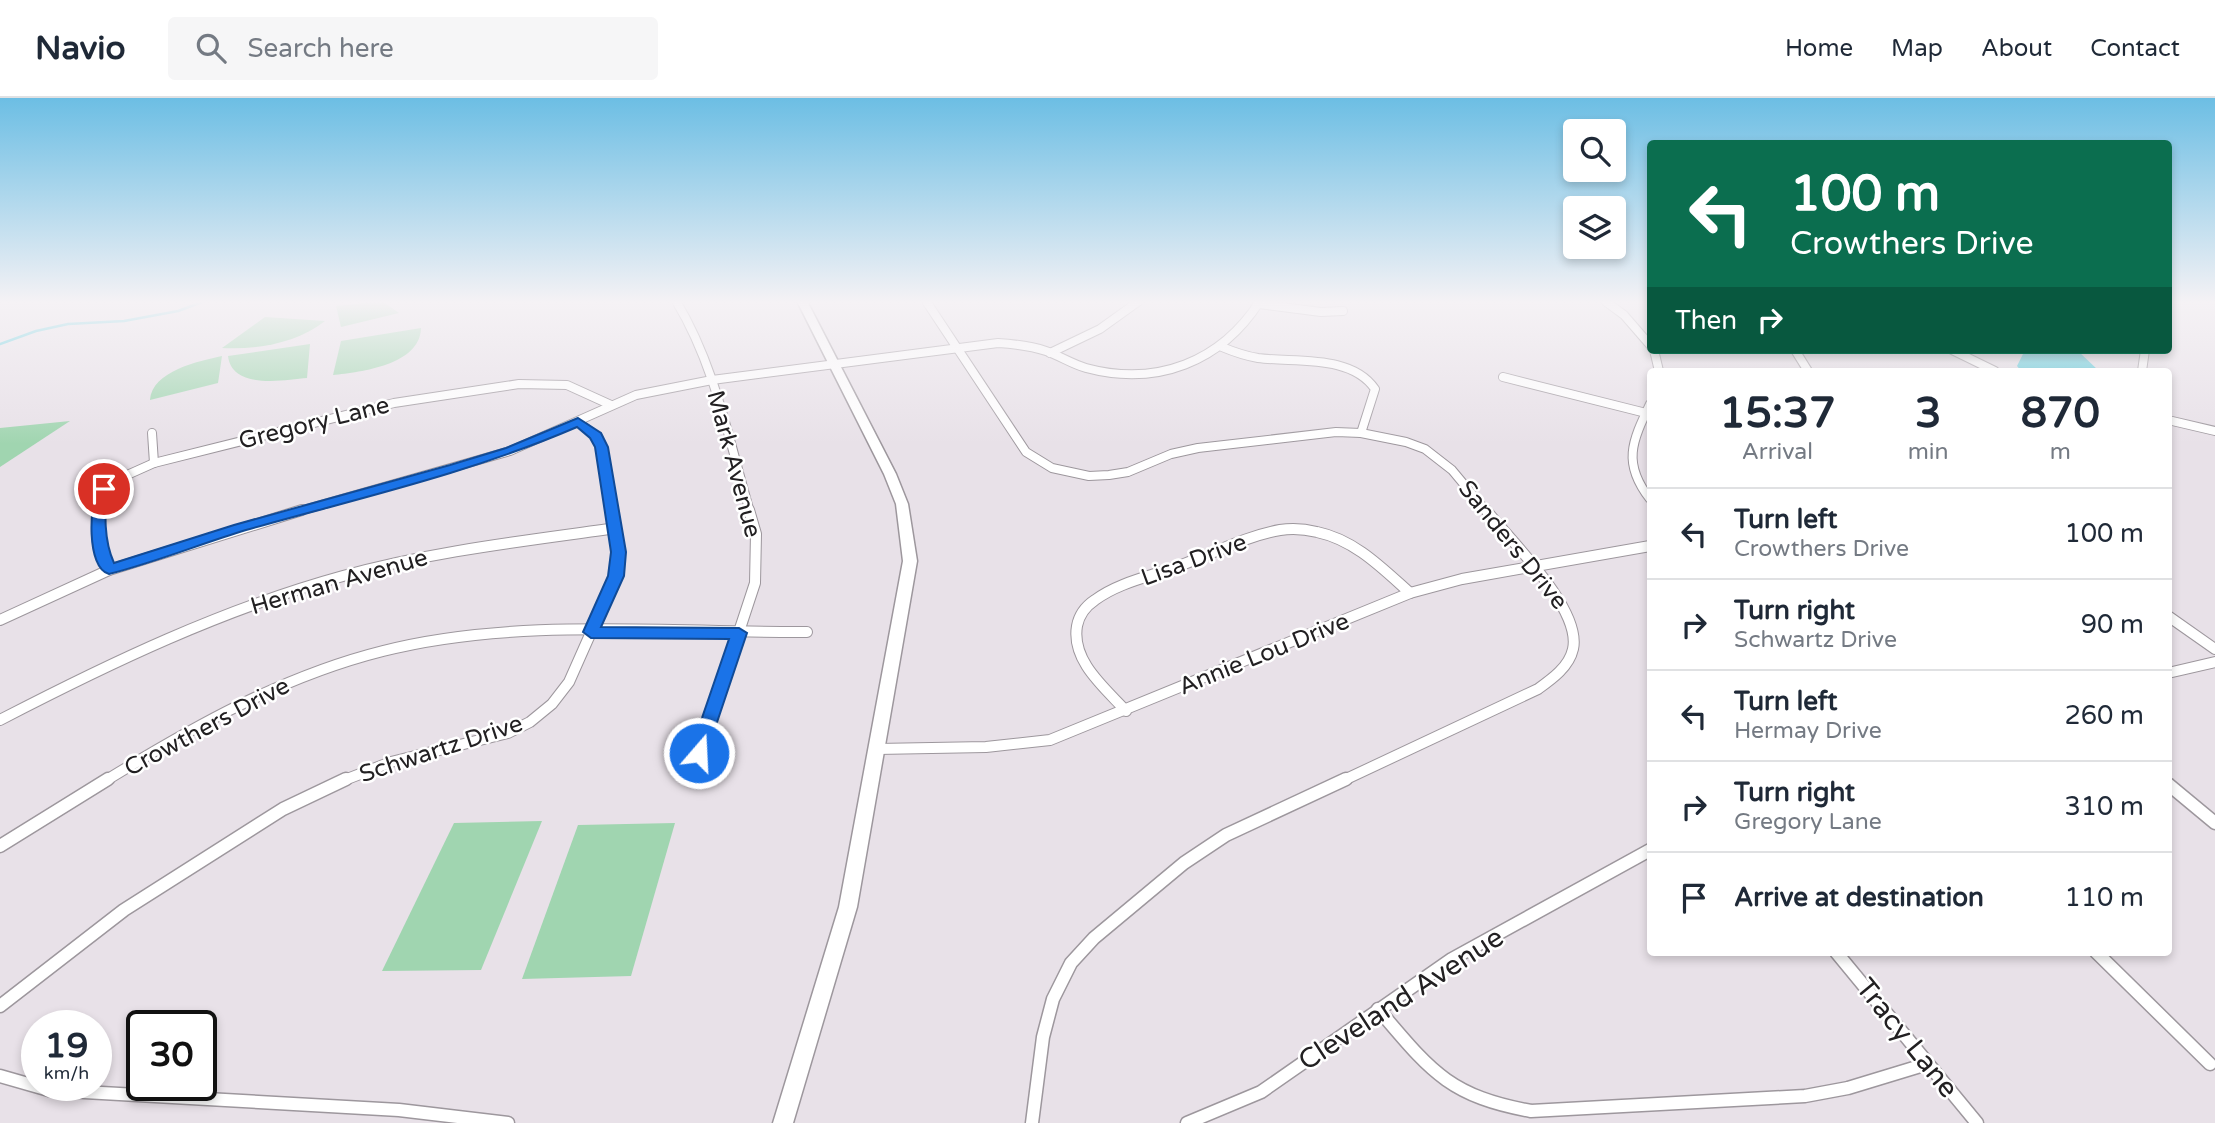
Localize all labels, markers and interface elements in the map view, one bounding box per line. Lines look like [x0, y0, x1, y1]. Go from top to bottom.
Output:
search box [168, 17, 658, 80]
text: Navio [35, 29, 126, 68]
icon: search [192, 29, 230, 67]
text: Search here [248, 33, 394, 64]
text: Home [1785, 34, 1853, 63]
text: Map [1891, 34, 1943, 63]
text: About [1981, 34, 2052, 63]
text: Contact [2090, 34, 2180, 63]
map controls [1563, 119, 1626, 259]
button: search [1563, 119, 1626, 182]
text: 100 m [1790, 165, 1940, 224]
icon: left [1675, 168, 1766, 259]
button: layers [1563, 196, 1626, 259]
text: Crowthers Drive [1790, 225, 2034, 263]
icon: right [1751, 301, 1789, 339]
text: Then [1675, 305, 1737, 336]
street label: Mark Avenue [700, 387, 768, 541]
text: 15:37 [1719, 388, 1836, 439]
text: 3 [1915, 388, 1941, 439]
text: 870 [2021, 388, 2100, 439]
street label: Gregory Lane [236, 390, 392, 456]
text: Arrival [1742, 438, 1813, 466]
text: min [1908, 438, 1949, 466]
text: m [2050, 438, 2071, 466]
pin [74, 459, 134, 519]
icon: arrive [85, 470, 123, 508]
street label: Sanders Drive [1452, 475, 1574, 615]
text: Turn left [1734, 504, 1837, 535]
icon: left [1675, 515, 1713, 553]
text: 100 m [2064, 518, 2144, 549]
street label: Lisa Drive [1137, 528, 1251, 592]
text: Crowthers Drive [1734, 535, 1909, 563]
street label: Herman Avenue [247, 543, 431, 621]
text: Turn right [1734, 595, 1855, 626]
icon: right [1675, 606, 1713, 644]
street label: Annie Lou Drive [1175, 607, 1353, 701]
text: 90 m [2081, 609, 2144, 640]
text: Schwartz Drive [1734, 626, 1897, 654]
street label: Crowthers Drive [120, 671, 294, 783]
text: Turn left [1734, 686, 1837, 717]
icon: left [1675, 697, 1713, 735]
text: 260 m [2064, 700, 2144, 731]
street label: Schwartz Drive [356, 709, 526, 789]
position arrow [662, 716, 736, 790]
text: Hermay Drive [1734, 717, 1882, 745]
text: Turn right [1734, 777, 1855, 808]
icon: right [1675, 788, 1713, 826]
text: 310 m [2064, 791, 2144, 822]
text: Gregory Lane [1734, 808, 1882, 836]
icon: arrive [1675, 879, 1713, 917]
text: Arrive at destination [1734, 882, 1984, 913]
text: 110 m [2064, 882, 2144, 913]
street label: Cleveland Avenue [1292, 920, 1510, 1078]
street label: Tracy Lane [1849, 971, 1965, 1105]
speed limit sign: 30 [126, 1010, 217, 1101]
text: 19 [45, 1025, 88, 1067]
text: km/h [44, 1062, 89, 1084]

